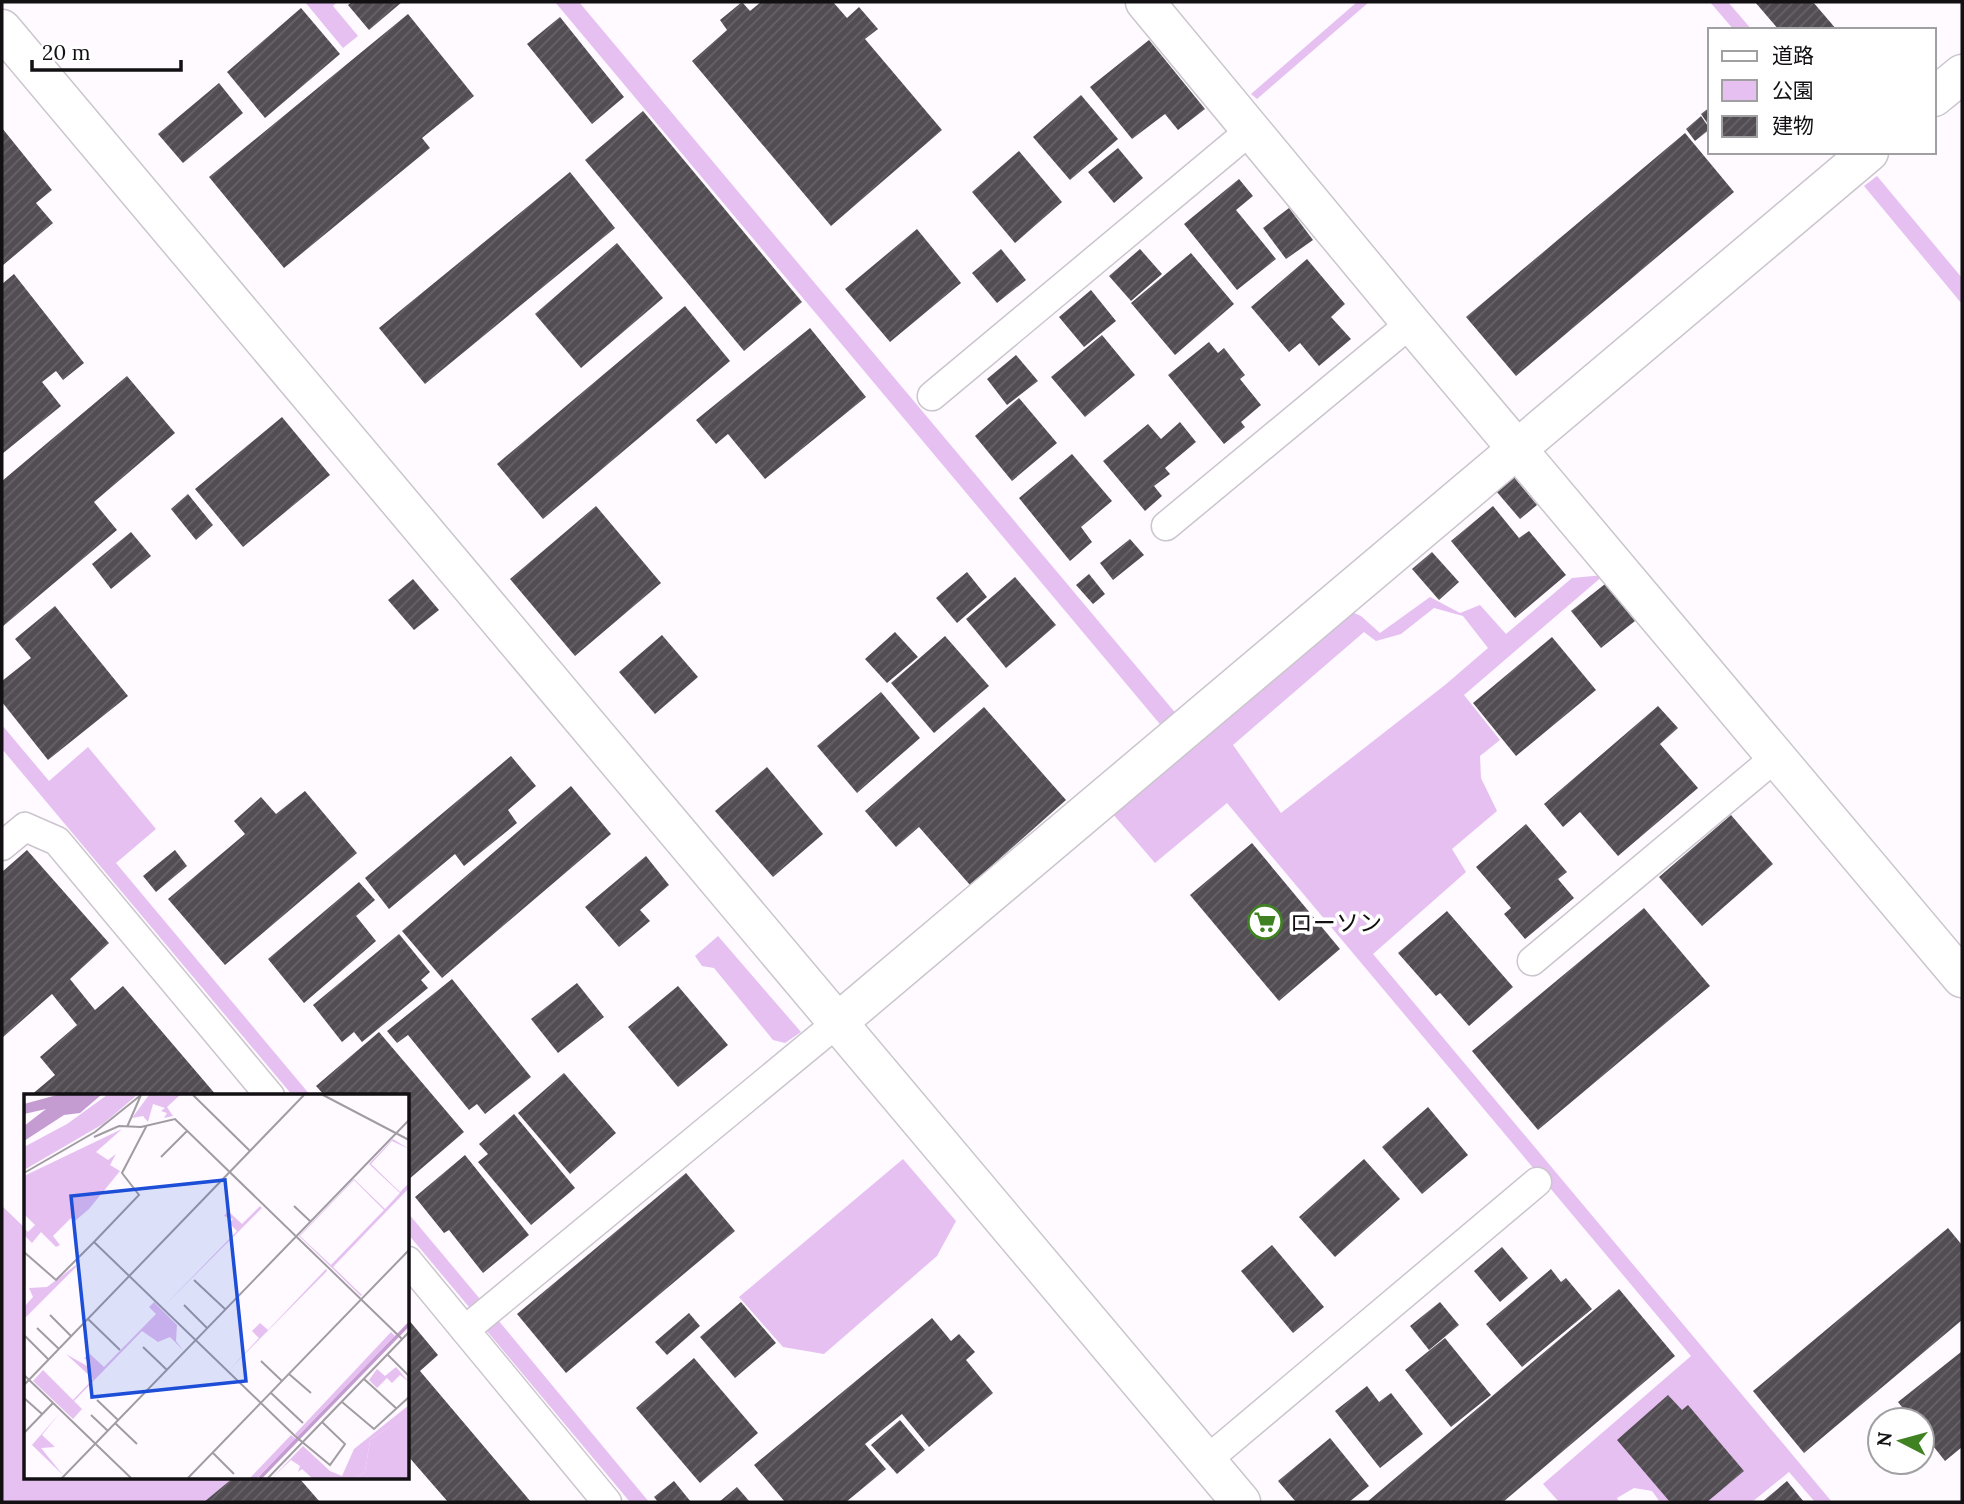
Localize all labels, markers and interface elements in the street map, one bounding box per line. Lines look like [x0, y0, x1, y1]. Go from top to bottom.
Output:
scale bar [32, 28, 180, 72]
legend [1708, 28, 1936, 154]
text: 20 m [42, 39, 91, 66]
text: 道路 [1772, 42, 1814, 69]
text: 公園 [1772, 77, 1814, 104]
text: 建物 [1772, 112, 1814, 139]
supermarket icon: ローソン [1246, 903, 1284, 941]
place label: ローソン [1290, 908, 1382, 937]
inset map [24, 1094, 410, 1480]
north arrow [1866, 1406, 1936, 1476]
text: N [1871, 1430, 1897, 1448]

